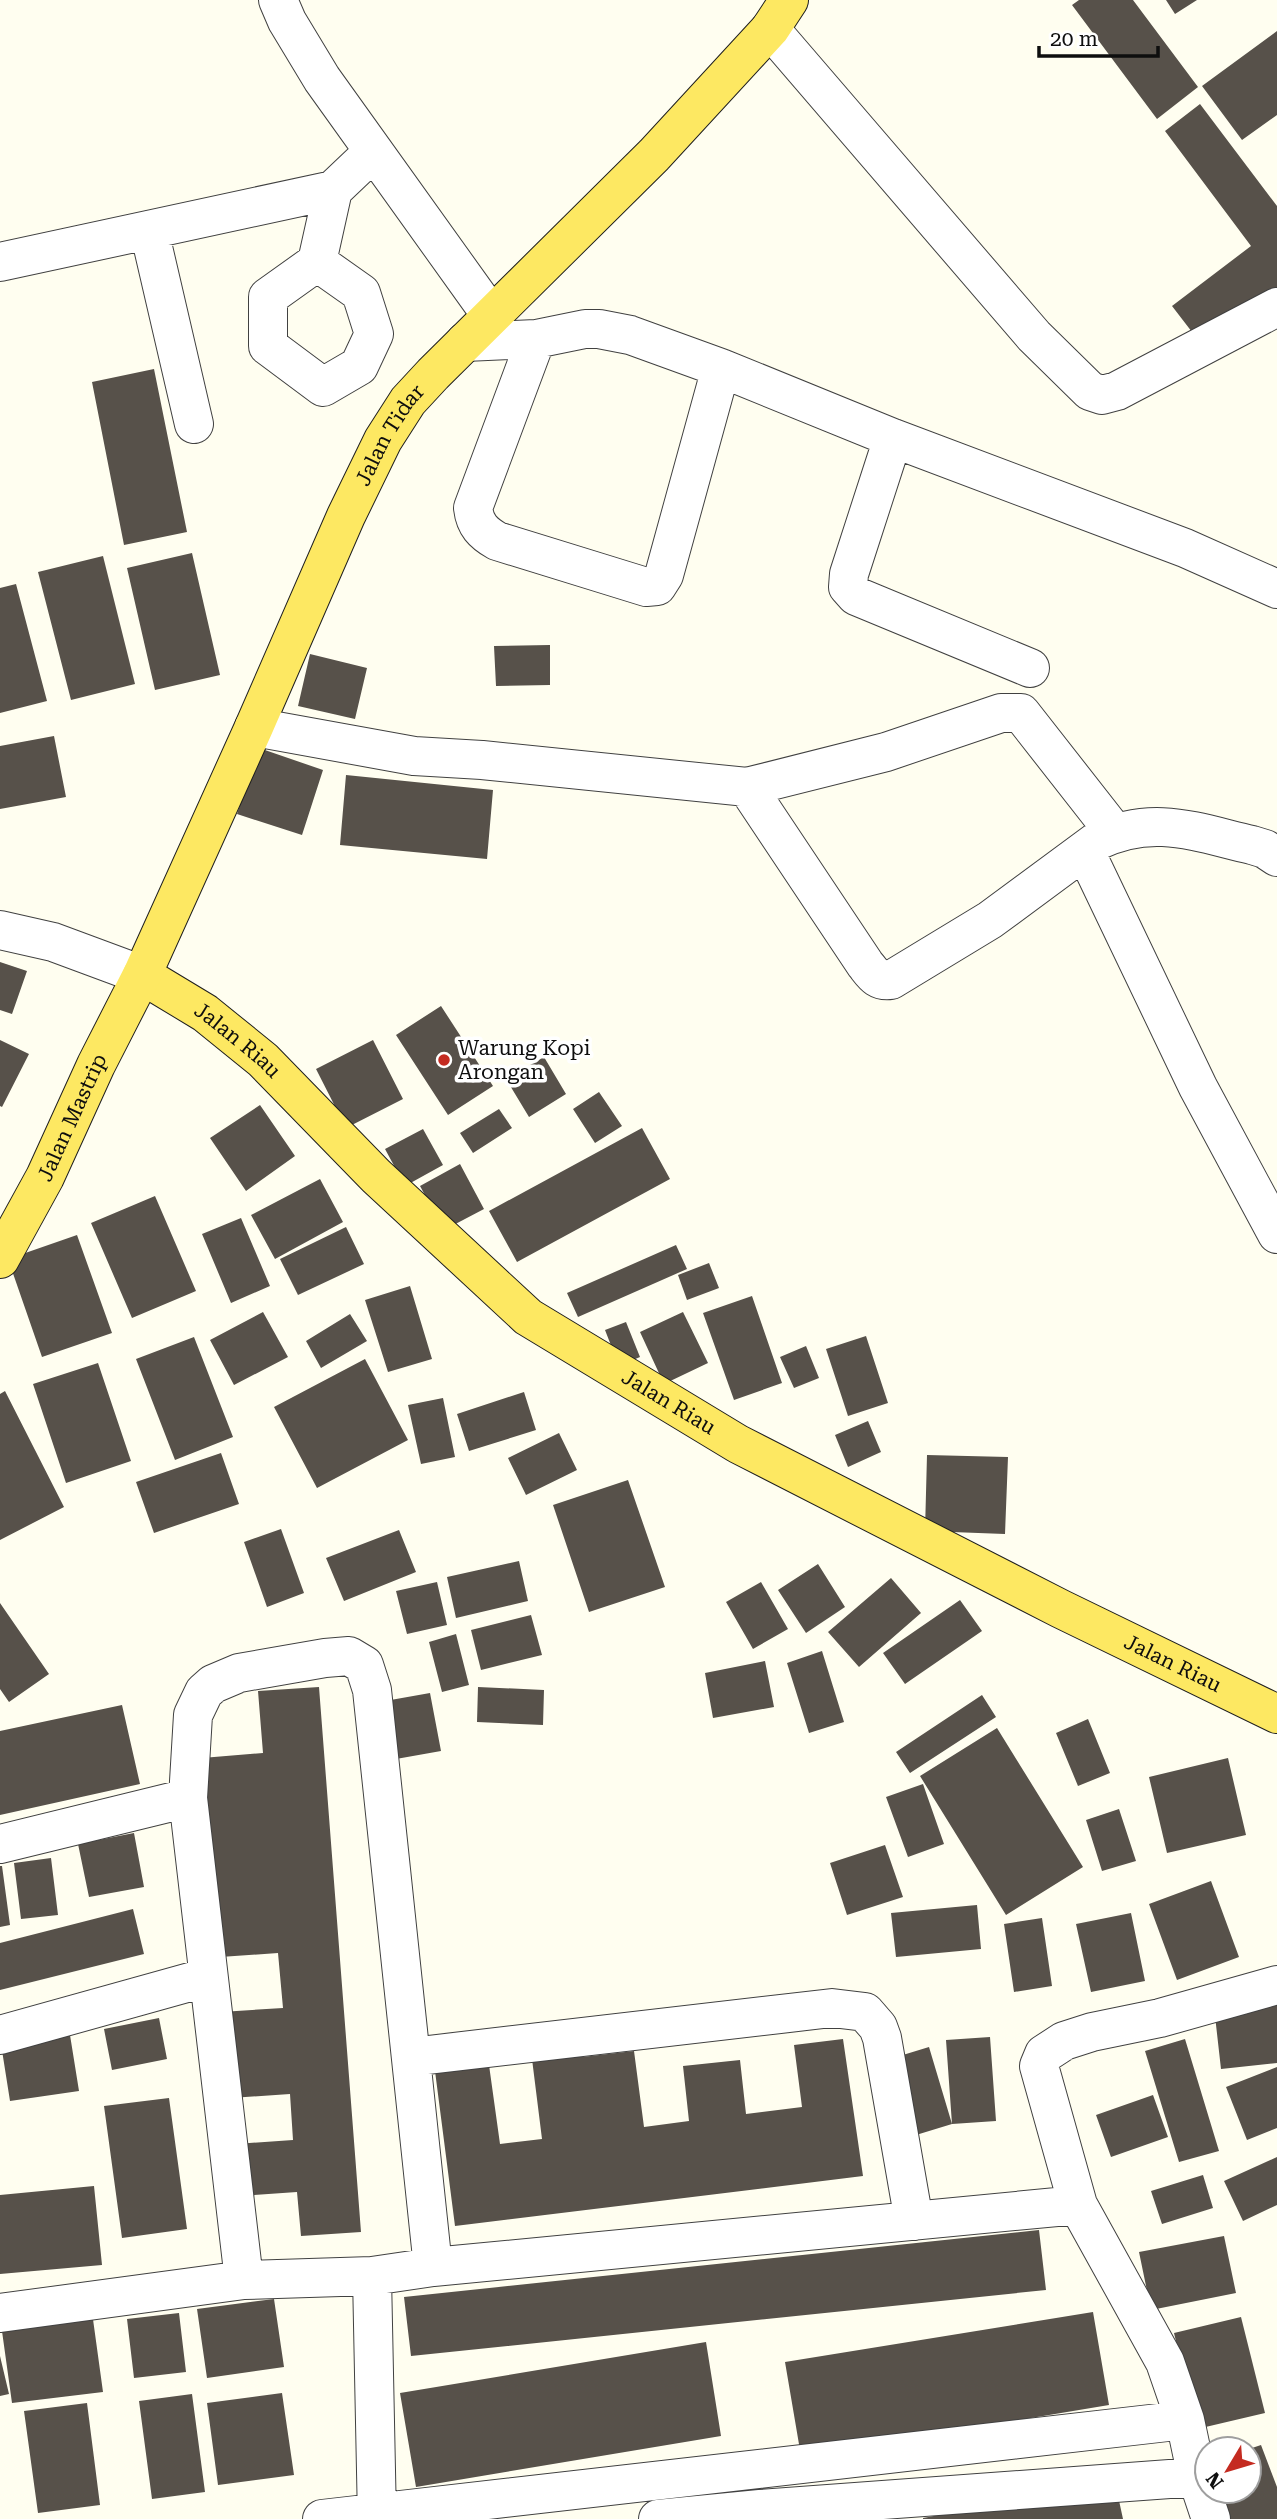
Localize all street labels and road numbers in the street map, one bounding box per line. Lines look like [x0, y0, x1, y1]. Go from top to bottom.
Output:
street label: Jalan Tidar [351, 379, 429, 490]
street label: Jalan Riau [190, 997, 286, 1083]
street label: Jalan Mastrip [33, 1050, 112, 1185]
street label: Jalan Riau [618, 1365, 720, 1440]
street label: Jalan Riau [1120, 1630, 1225, 1697]

